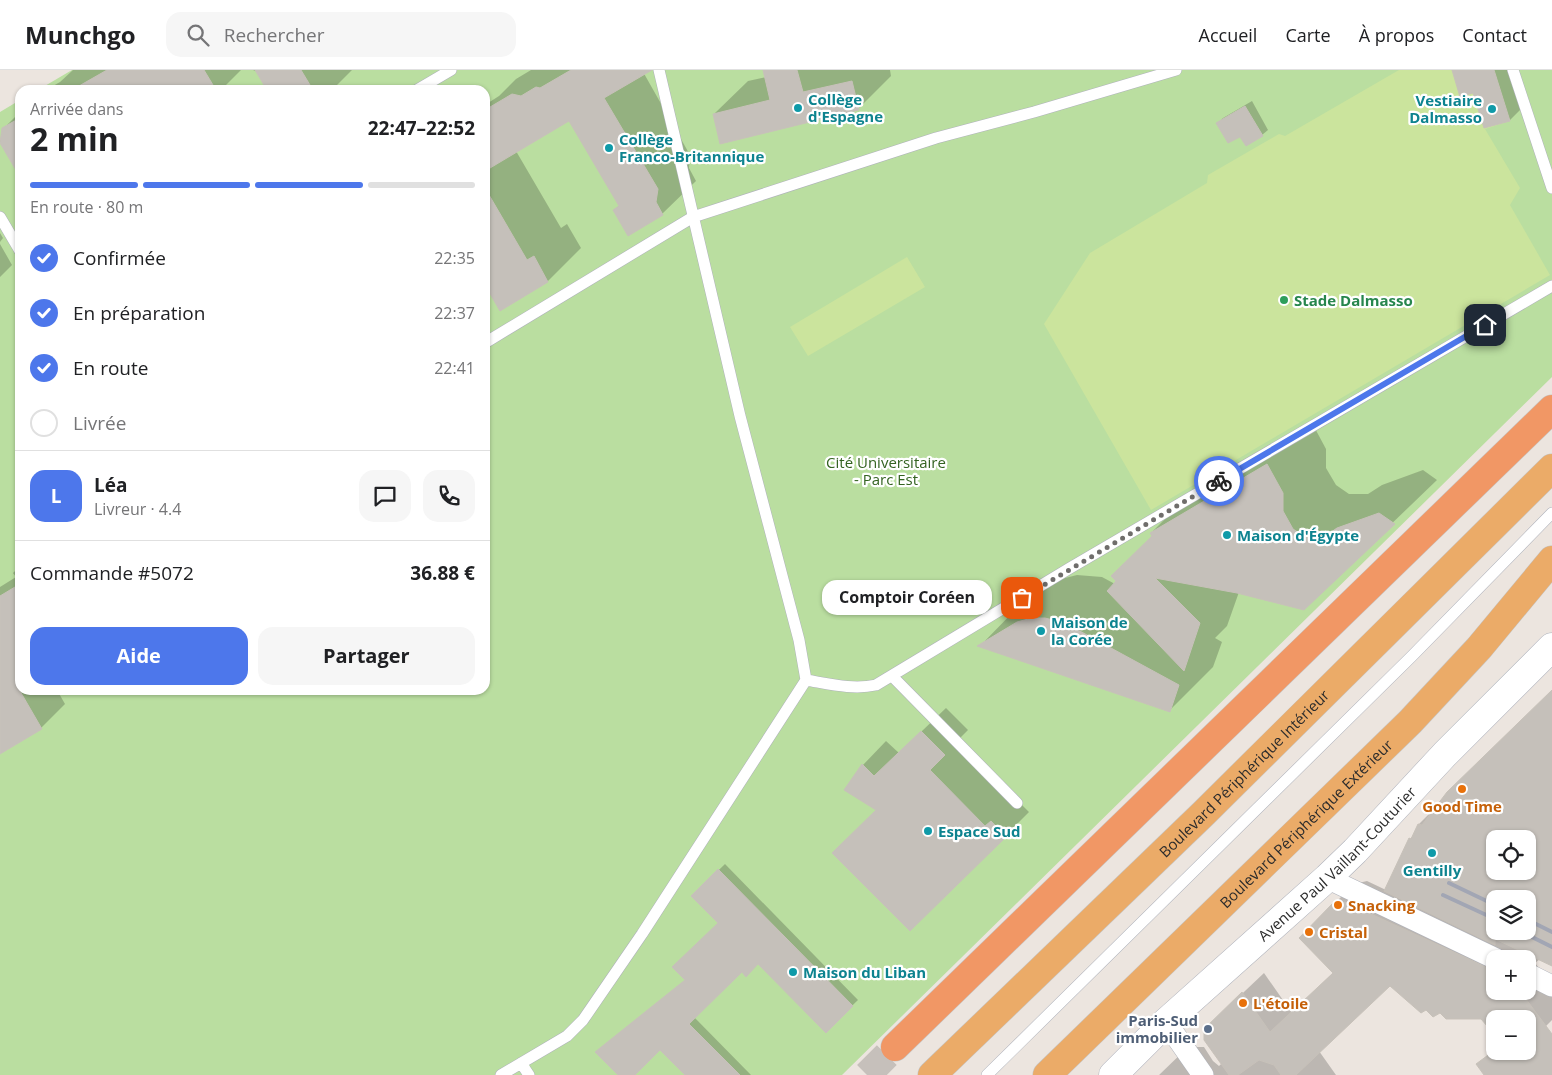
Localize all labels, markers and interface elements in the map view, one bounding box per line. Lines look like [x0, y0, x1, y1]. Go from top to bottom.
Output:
search box [166, 12, 516, 57]
text: Munchgo [25, 18, 136, 51]
icon: search [184, 21, 212, 49]
text: Rechercher [224, 22, 325, 48]
text: Accueil [1199, 23, 1257, 47]
text: Carte [1285, 23, 1331, 47]
text: À propos [1359, 23, 1434, 47]
text: Contact [1462, 23, 1527, 47]
place label: Collège d'Espagne [808, 89, 883, 126]
place label: Vestiaire Dalmasso [1409, 90, 1482, 127]
text: Arrivée dans [30, 98, 123, 120]
marker: Collège d'Espagne [792, 102, 804, 114]
marker: Vestiaire Dalmasso [1486, 103, 1498, 115]
text: 22:47–22:52 [368, 115, 475, 141]
text: 2 min [30, 117, 119, 160]
place label: Collège Franco-Britannique [619, 129, 764, 166]
marker: Collège Franco-Britannique [603, 142, 615, 154]
text: En route · 80 m [30, 196, 143, 218]
icon: check [30, 244, 58, 272]
text: Confirmée [73, 245, 166, 271]
text: 22:35 [434, 247, 475, 269]
place label: Stade Dalmasso [1294, 290, 1413, 310]
marker: Stade Dalmasso [1278, 294, 1290, 306]
icon: check [30, 299, 58, 327]
text: En préparation [73, 300, 205, 326]
text: 22:37 [434, 302, 475, 324]
pin [1464, 304, 1506, 346]
icon: home [1471, 311, 1499, 339]
icon: check [30, 354, 58, 382]
text: En route [73, 355, 148, 381]
text: 22:41 [434, 357, 475, 379]
text: Livrée [73, 410, 126, 436]
park label: Cité Universitaire - Parc Est [826, 452, 946, 489]
courier [1194, 456, 1244, 506]
icon: bike [1205, 467, 1233, 495]
button: chat [359, 470, 411, 522]
button: phone [423, 470, 475, 522]
text: Léa [94, 472, 127, 498]
text: L [51, 483, 61, 509]
text: Livreur · 4.4 [94, 498, 181, 520]
place label: Maison d'Égypte [1237, 525, 1359, 545]
marker: Maison d'Égypte [1221, 529, 1233, 541]
text: Commande #5072 [30, 560, 194, 586]
text: 36.88 € [410, 560, 475, 586]
pin [1001, 577, 1043, 619]
callout: Comptoir Coréen [822, 580, 992, 616]
icon: bag [1008, 584, 1036, 612]
text: Comptoir Coréen [839, 586, 975, 608]
place label: Maison de la Corée [1051, 612, 1128, 649]
marker: Maison de la Corée [1035, 625, 1047, 637]
button: Aide [30, 627, 248, 685]
button: Partager [258, 627, 475, 685]
street label: Boulevard Périphérique Intérieur [1154, 685, 1333, 861]
street label: Boulevard Périphérique Extérieur [1215, 735, 1397, 912]
street label: Avenue Paul Vaillant-Couturier [1253, 782, 1420, 945]
marker: Good Time [1456, 783, 1468, 795]
place label: Good Time [1422, 796, 1502, 816]
place label: Espace Sud [938, 821, 1021, 841]
marker: Espace Sud [922, 825, 934, 837]
map controls [1486, 830, 1536, 1060]
button: locate [1486, 830, 1536, 880]
marker: Gentilly [1426, 847, 1438, 859]
place label: Gentilly [1403, 860, 1462, 880]
button: layers [1486, 890, 1536, 940]
place label: Snacking [1348, 895, 1416, 915]
marker: Snacking [1332, 899, 1344, 911]
place label: Cristal [1319, 922, 1368, 942]
marker: Cristal [1303, 926, 1315, 938]
button: + [1486, 950, 1536, 1000]
place label: Maison du Liban [803, 962, 926, 982]
marker: Maison du Liban [787, 966, 799, 978]
place label: L'étoile [1253, 993, 1308, 1013]
marker: L'étoile [1237, 997, 1249, 1009]
place label: Paris-Sud immobilier [1116, 1010, 1198, 1047]
button: − [1486, 1010, 1536, 1060]
marker: Paris-Sud immobilier [1202, 1023, 1214, 1035]

